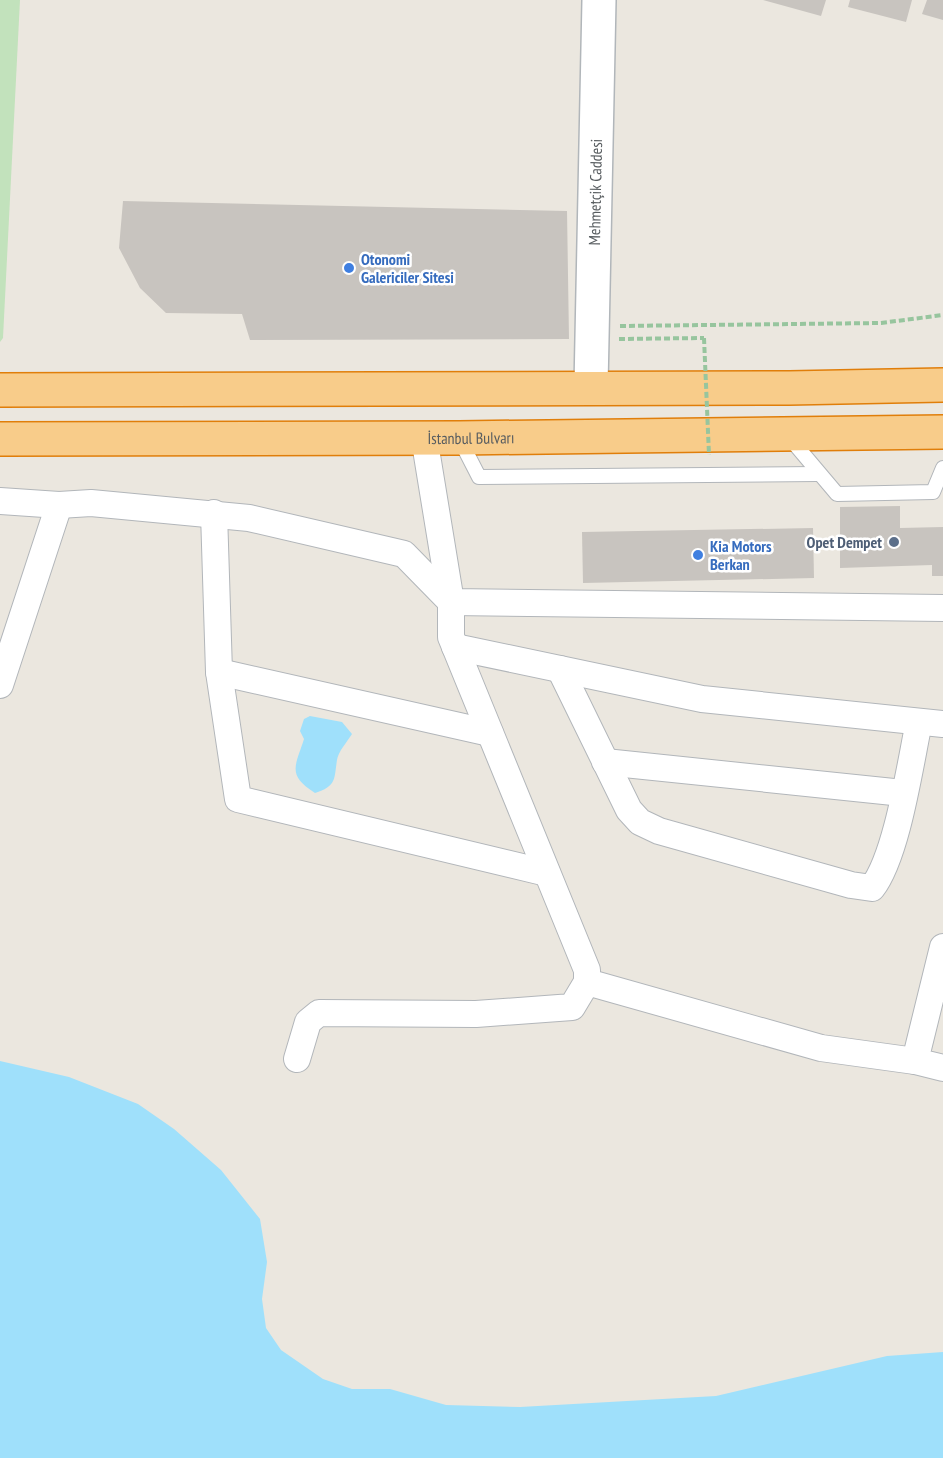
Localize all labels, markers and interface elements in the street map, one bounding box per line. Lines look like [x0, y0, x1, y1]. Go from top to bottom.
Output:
street label: Mehmetçik Caddesi [584, 139, 606, 245]
place label: Otonomi Galericiler Sitesi [361, 249, 454, 287]
marker: Otonomi Galericiler Sitesi [342, 261, 356, 275]
street label: İstanbul Bulvarı [428, 427, 515, 448]
place label: Opet Dempet [807, 532, 882, 552]
marker: Opet Dempet [887, 535, 901, 549]
place label: Kia Motors Berkan [710, 536, 772, 574]
marker: Kia Motors Berkan [691, 548, 705, 562]

